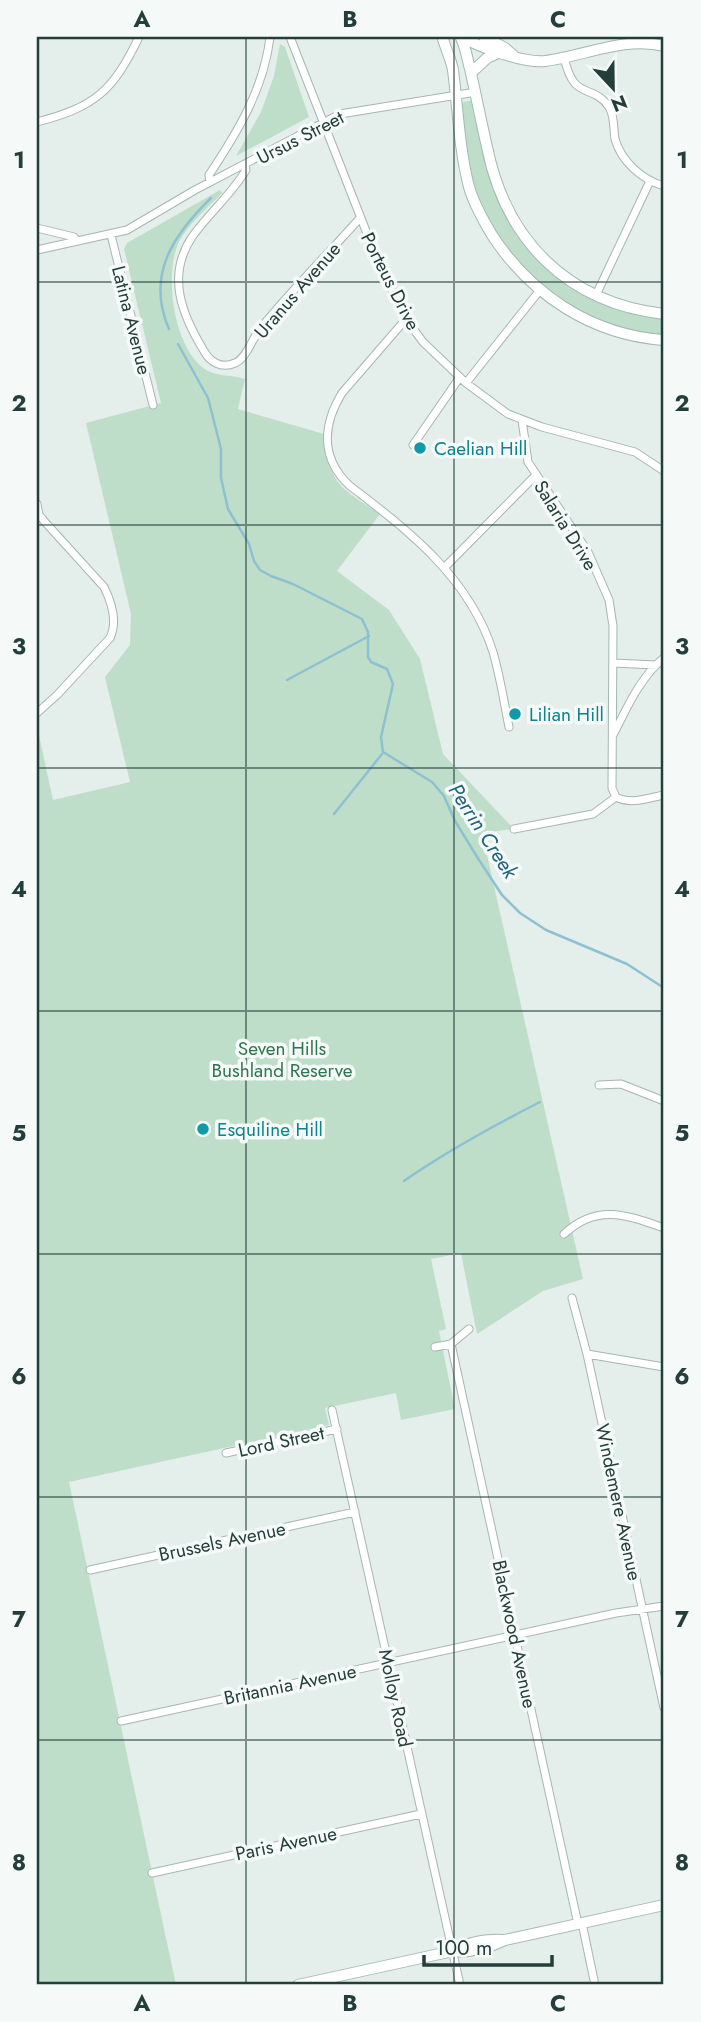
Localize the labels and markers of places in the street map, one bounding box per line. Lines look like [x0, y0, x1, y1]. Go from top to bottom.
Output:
place label: Caelian Hill [434, 435, 527, 462]
marker: Caelian Hill [412, 440, 428, 456]
place label: Lilian Hill [529, 701, 604, 728]
marker: Lilian Hill [507, 706, 523, 722]
place label: Esquiline Hill [217, 1116, 323, 1143]
marker: Esquiline Hill [195, 1121, 211, 1137]

